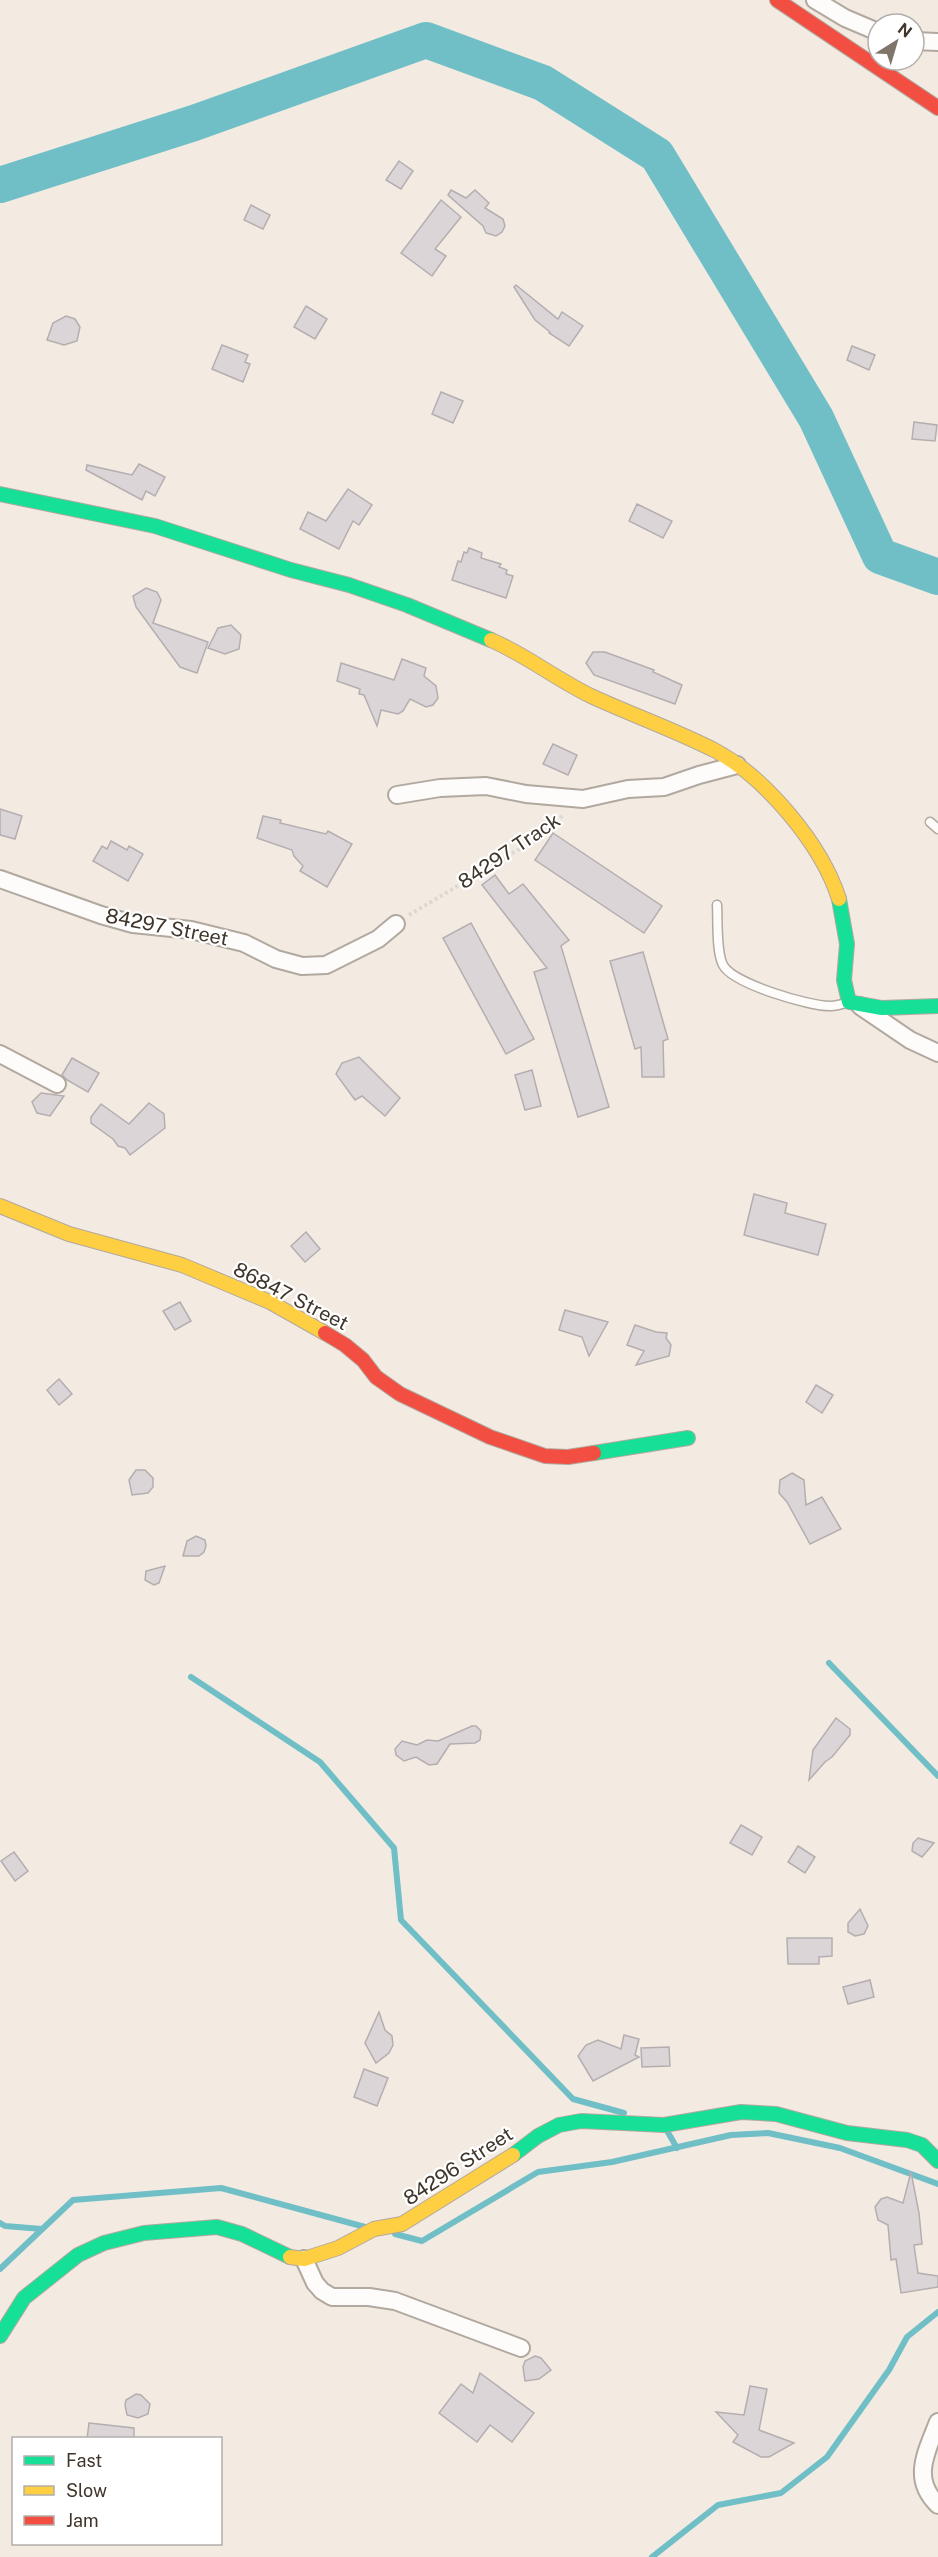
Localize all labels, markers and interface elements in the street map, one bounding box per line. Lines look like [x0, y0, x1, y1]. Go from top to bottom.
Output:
north arrow [866, 12, 926, 72]
text: N [894, 19, 915, 42]
street label: 84297 Track [453, 808, 565, 894]
street label: 84297 Street [103, 903, 231, 951]
street label: 86847 Street [229, 1257, 353, 1335]
street label: 84296 Street [399, 2122, 517, 2210]
legend [12, 2437, 222, 2545]
text: Fast [66, 2450, 102, 2471]
text: Slow [66, 2480, 107, 2501]
text: Jam [66, 2510, 99, 2531]

